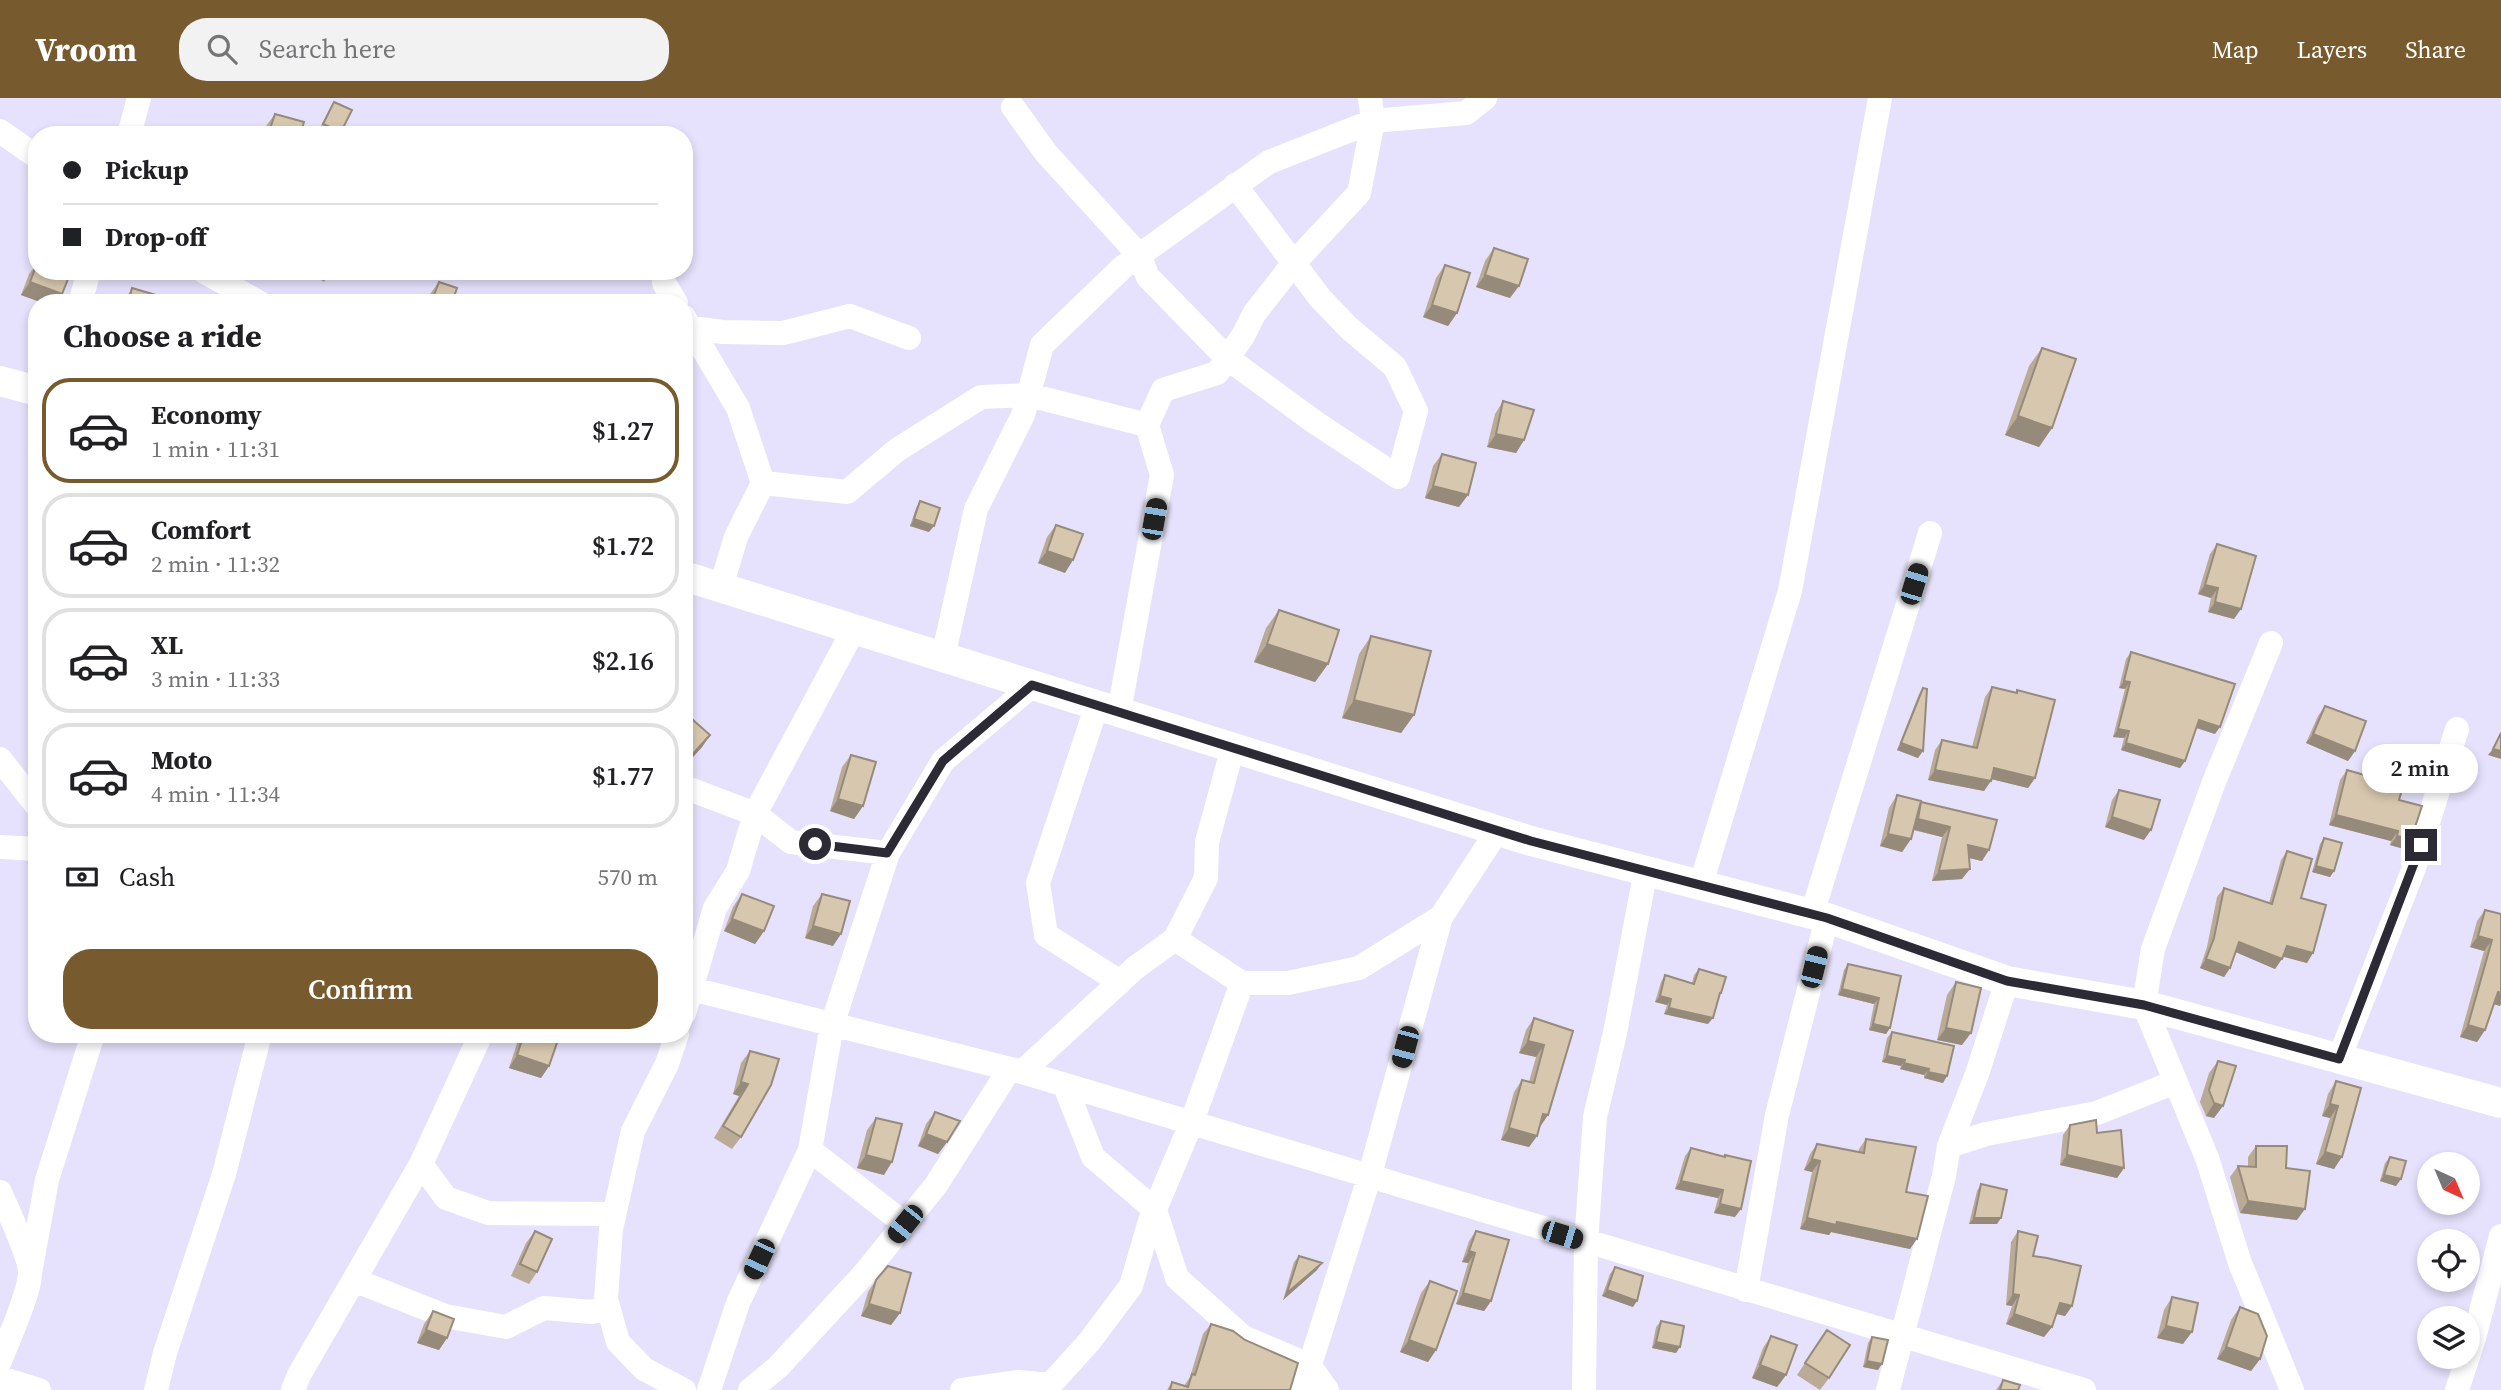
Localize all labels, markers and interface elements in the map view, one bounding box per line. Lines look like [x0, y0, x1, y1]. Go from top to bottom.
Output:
search box [179, 18, 669, 81]
text: Vroom [35, 27, 137, 72]
icon: search [203, 30, 241, 68]
text: Search here [259, 31, 396, 67]
text: Map [2212, 33, 2259, 66]
text: Layers [2297, 33, 2367, 66]
text: Share [2405, 33, 2466, 66]
text: Pickup [105, 152, 189, 188]
text: Drop-off [105, 219, 207, 255]
text: Choose a ride [63, 314, 262, 358]
text: Economy [151, 397, 262, 433]
icon: car [67, 399, 130, 462]
text: $1.27 [592, 413, 654, 449]
text: 1 min · 11:31 [151, 433, 280, 465]
car [1141, 496, 1168, 542]
text: Comfort [151, 512, 251, 548]
icon: car [67, 514, 130, 577]
text: $1.72 [592, 528, 654, 564]
text: 2 min · 11:32 [151, 548, 280, 580]
car [1898, 561, 1931, 607]
text: XL [151, 627, 183, 663]
icon: car [67, 629, 130, 692]
text: $2.16 [592, 643, 654, 679]
text: 3 min · 11:33 [151, 663, 280, 695]
text: Moto [151, 742, 212, 778]
icon: car [67, 744, 130, 807]
callout: 2 min [2363, 744, 2479, 792]
text: 2 min [2390, 752, 2450, 784]
text: $1.77 [592, 758, 654, 794]
text: 4 min · 11:34 [151, 778, 280, 810]
route start [799, 828, 831, 860]
route end [2405, 829, 2437, 861]
icon: cash [63, 858, 101, 896]
text: Cash [119, 859, 175, 895]
text: 570 m [597, 861, 658, 893]
car [1799, 944, 1830, 990]
button: Confirm [63, 949, 658, 1029]
car [1390, 1024, 1421, 1070]
north arrow [2417, 1152, 2480, 1214]
map controls [2417, 1152, 2480, 1369]
car [884, 1201, 927, 1247]
car [1539, 1219, 1586, 1251]
button: locate [2417, 1229, 2480, 1292]
car [741, 1236, 778, 1282]
button: layers [2417, 1306, 2480, 1369]

